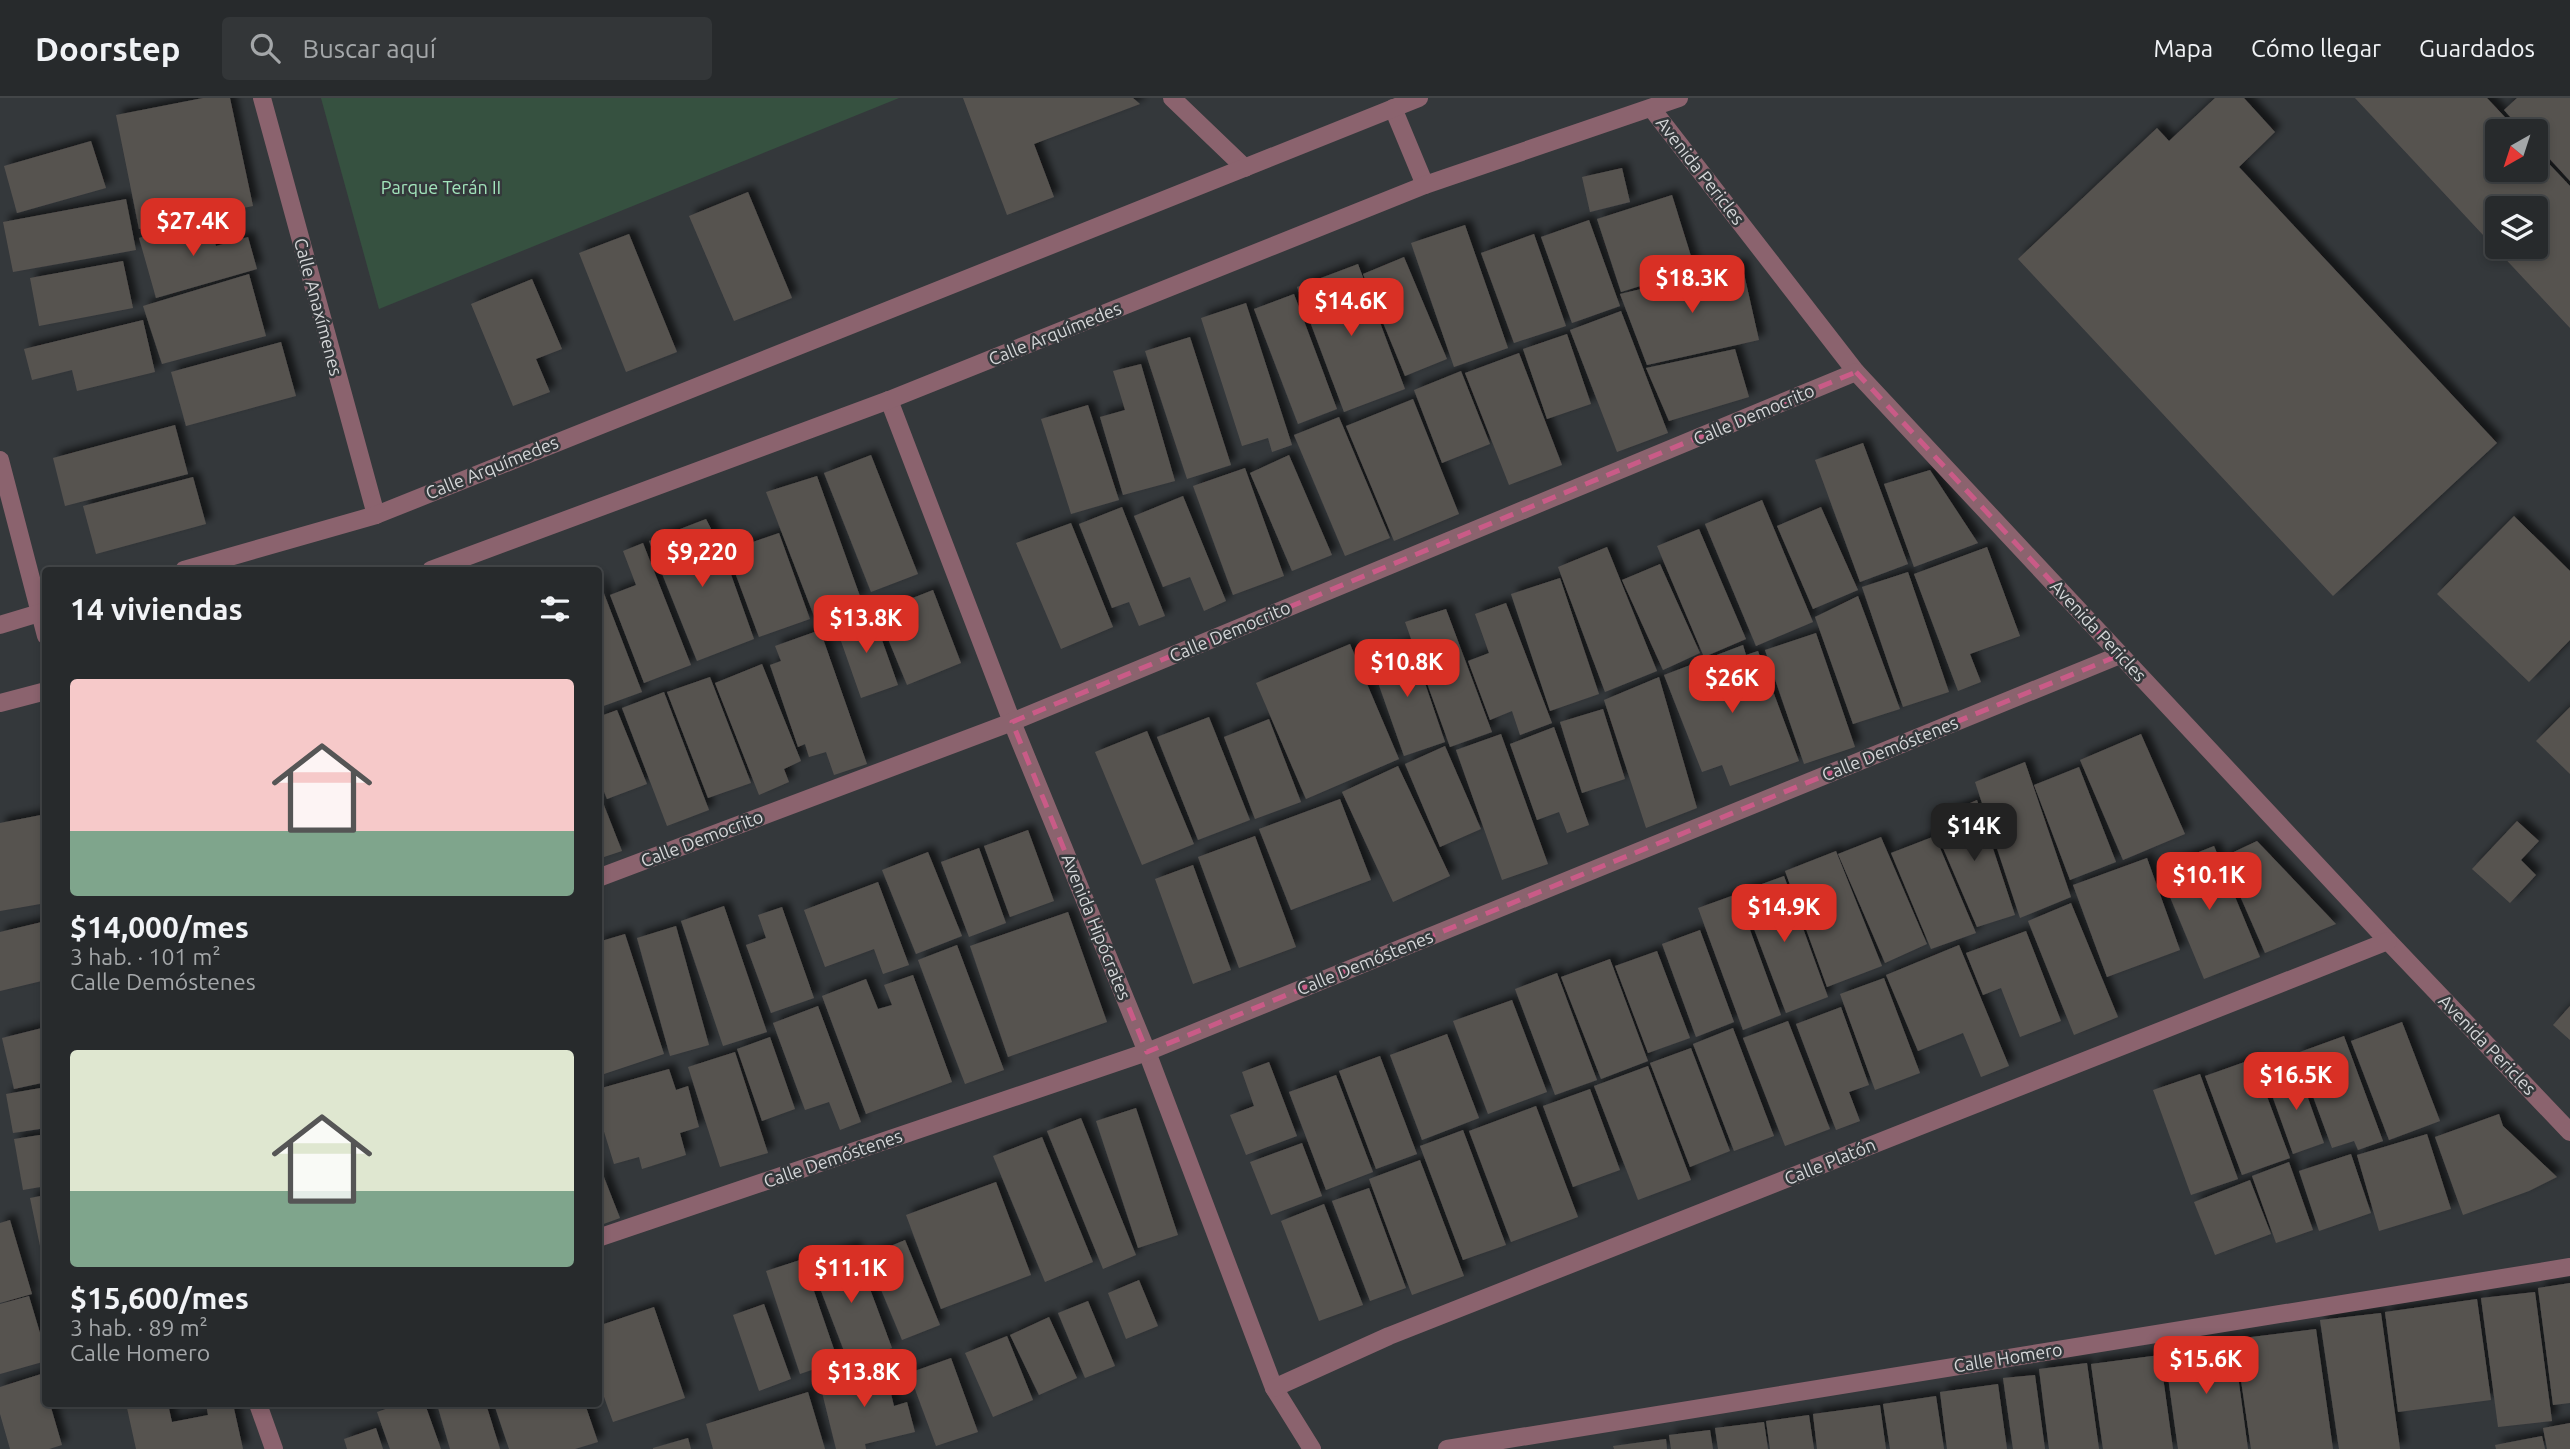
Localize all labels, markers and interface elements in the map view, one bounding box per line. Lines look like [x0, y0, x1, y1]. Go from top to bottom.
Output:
search box [222, 17, 712, 80]
icon: search [246, 29, 284, 67]
text: Doorstep [35, 30, 180, 67]
text: Buscar aquí [302, 34, 436, 63]
text: Mapa [2153, 35, 2213, 62]
text: Cómo llegar [2251, 35, 2381, 62]
text: Guardados [2419, 35, 2535, 62]
street label: Avenida Pericles [1653, 113, 1749, 228]
north arrow [2485, 119, 2548, 182]
map controls [2485, 119, 2548, 259]
park label: Parque Terán II [381, 177, 501, 197]
button: layers [2485, 196, 2548, 259]
pin: $27.4K [136, 198, 250, 258]
text: $27.4K [157, 208, 229, 233]
street label: Calle Anaxímenes [291, 236, 347, 378]
pin: $18.3K [1635, 256, 1749, 315]
text: $18.3K [1656, 265, 1728, 290]
pin: $14.6K [1294, 278, 1408, 338]
text: $14.6K [1315, 288, 1387, 313]
street label: Calle Arquímedes [985, 297, 1124, 369]
street label: Calle Democrito [1690, 380, 1817, 449]
street label: Calle Arquímedes [422, 431, 561, 503]
pin: $9,220 [645, 530, 759, 589]
text: $9,220 [667, 539, 737, 564]
street label: Avenida Pericles [2047, 576, 2151, 685]
icon: filters [536, 590, 574, 628]
text: 14 viviendas [70, 592, 243, 626]
pin: $13.8K [809, 596, 923, 655]
street label: Calle Democrito [1166, 597, 1293, 666]
text: $13.8K [830, 605, 902, 630]
pin: $10.8K [1350, 640, 1464, 699]
text: $10.8K [1371, 649, 1443, 674]
pin: $26K [1691, 656, 1773, 715]
text: $26K [1705, 665, 1759, 690]
street label: Calle Demóstenes [1819, 712, 1961, 785]
icon: home [259, 725, 385, 851]
pin: $14K [1933, 804, 2015, 863]
street label: Calle Democrito [638, 806, 766, 871]
text: $14K [1947, 813, 2001, 838]
street label: Avenida Hipócrates [1058, 851, 1135, 1003]
pin: $10.1K [2152, 852, 2266, 912]
text: $10.1K [2173, 862, 2245, 887]
pin: $14.9K [1727, 884, 1841, 944]
text: $14.9K [1748, 894, 1820, 919]
text: $14,000/mes [70, 910, 249, 944]
street label: Calle Demóstenes [1294, 926, 1436, 999]
text: 3 hab. · 101 m² [70, 944, 221, 969]
text: Calle Demóstenes [70, 969, 256, 994]
street label: Avenida Pericles [2435, 990, 2541, 1099]
pin: $16.5K [2239, 1052, 2353, 1112]
text: $16.5K [2260, 1062, 2332, 1087]
icon: home [259, 1096, 385, 1222]
street label: Calle Demóstenes [761, 1125, 905, 1191]
street label: Calle Platón [1781, 1134, 1878, 1188]
pin: $11.1K [794, 1246, 908, 1305]
text: $11.1K [815, 1255, 887, 1280]
text: $15,600/mes [70, 1281, 249, 1315]
text: 3 hab. · 89 m² [70, 1315, 208, 1340]
pin: $15.6K [2149, 1336, 2263, 1396]
street label: Calle Homero [1952, 1339, 2064, 1375]
text: Calle Homero [70, 1340, 210, 1365]
text: $15.6K [2170, 1346, 2242, 1371]
pin: $13.8K [807, 1350, 921, 1409]
text: $13.8K [828, 1359, 900, 1384]

